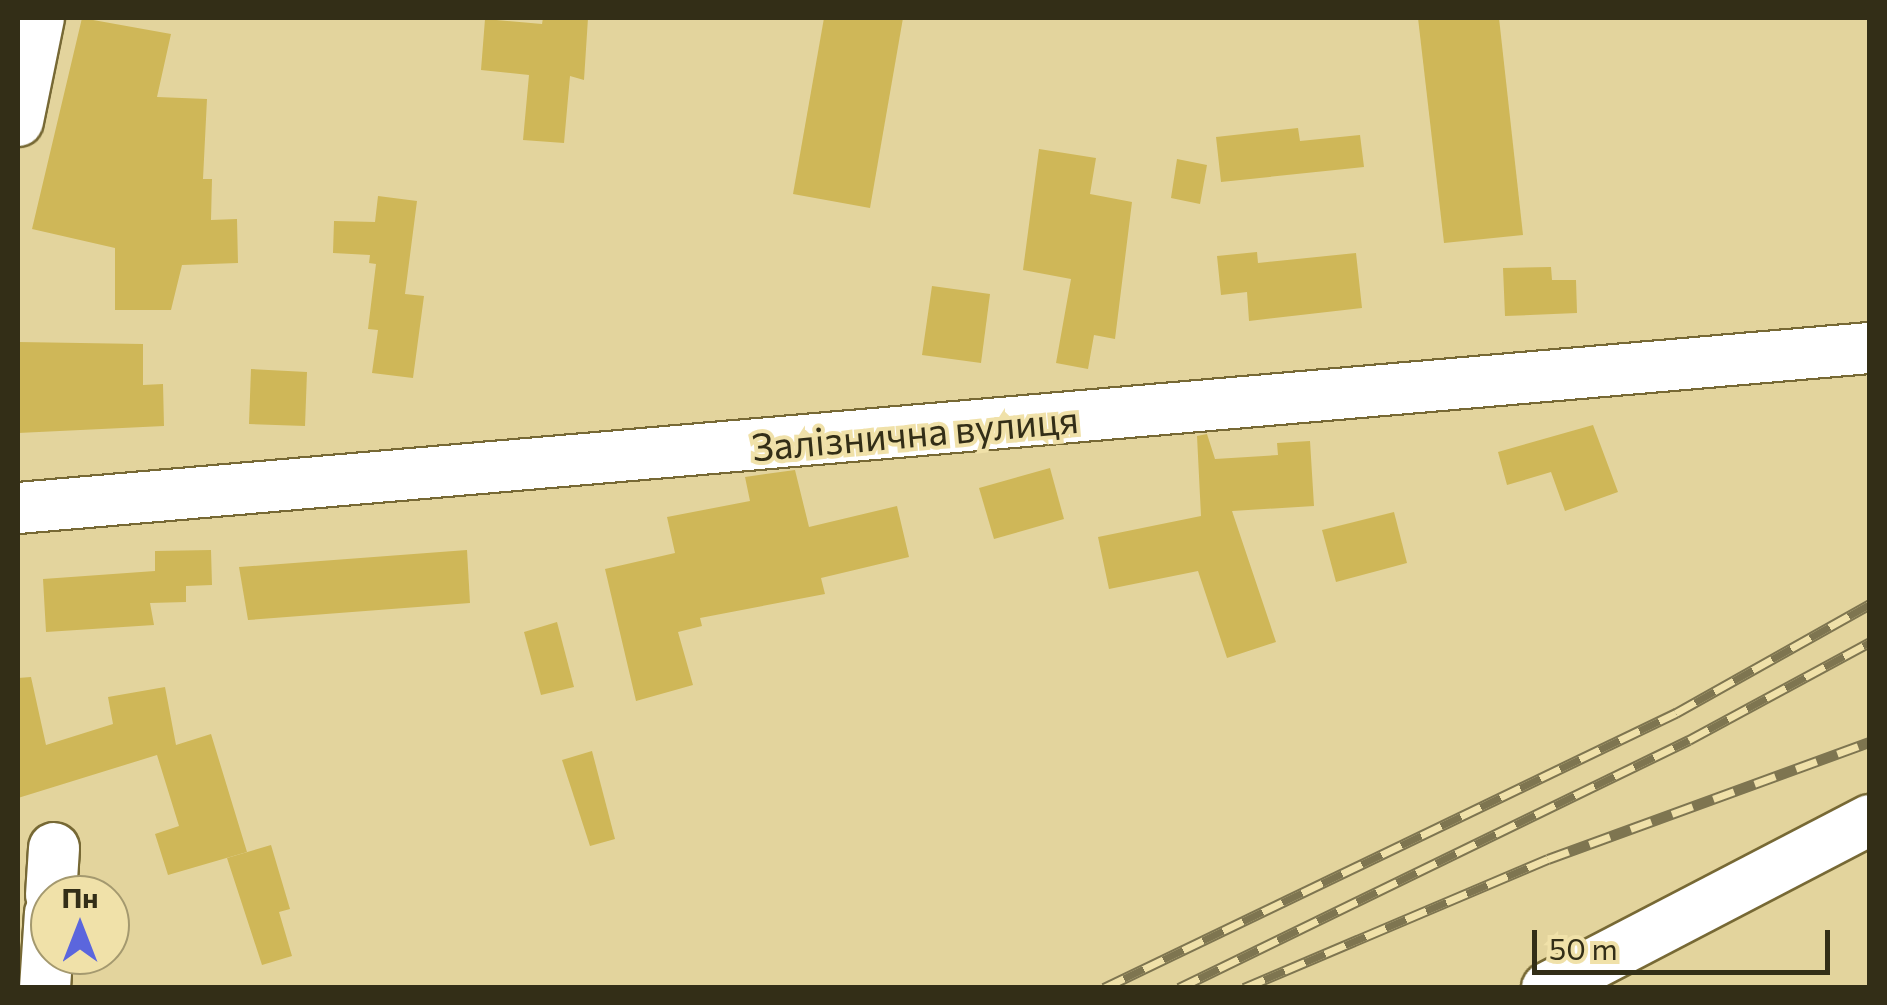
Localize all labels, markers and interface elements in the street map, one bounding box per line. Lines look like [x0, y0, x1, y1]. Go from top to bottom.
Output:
street label: Залізнична вулиця [750, 395, 1080, 469]
north arrow [30, 875, 130, 975]
text: Пн [61, 880, 99, 914]
scale bar [1537, 910, 1834, 972]
text: 50 m [1549, 929, 1618, 966]

